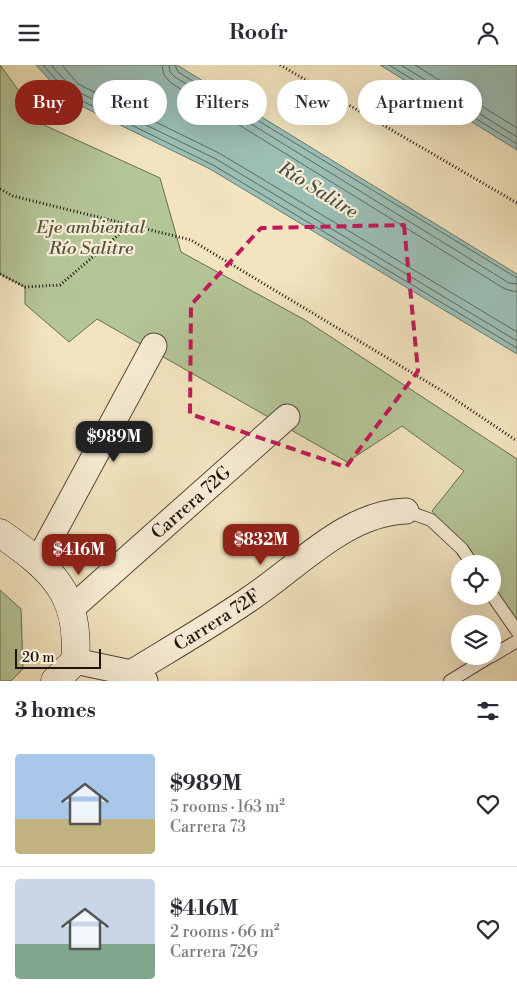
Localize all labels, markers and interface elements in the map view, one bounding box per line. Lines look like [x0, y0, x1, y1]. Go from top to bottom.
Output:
icon: menu [15, 19, 43, 47]
text: Roofr [229, 19, 288, 46]
icon: person [474, 19, 502, 47]
chip: Buy [15, 80, 83, 125]
chip: Rent [93, 80, 167, 125]
chip: Filters [177, 80, 267, 125]
chip: New [277, 80, 348, 125]
chip: Apartment [358, 80, 482, 125]
water label: Río Salitre [273, 156, 362, 224]
park label: Eje ambiental Río Salitre [36, 216, 146, 260]
pin: $989M [79, 421, 149, 463]
text: $989M [87, 427, 141, 447]
street label: Carrera 72G [146, 460, 236, 544]
pin: $832M [226, 523, 296, 566]
text: $832M [234, 530, 288, 550]
pin: $416M [44, 533, 114, 576]
text: $416M [53, 540, 105, 560]
map controls [451, 555, 501, 665]
button: locate [451, 555, 501, 605]
street label: Carrera 72F [170, 584, 264, 656]
button: layers [451, 615, 501, 665]
scale bar [15, 646, 101, 669]
text: 20 m [22, 649, 54, 667]
icon: filters [474, 697, 502, 725]
text: 3 homes [15, 698, 96, 724]
text: $989M [170, 771, 242, 797]
icon: home [55, 774, 115, 834]
icon: heart [474, 790, 502, 818]
text: 5 rooms · 163 m² [170, 797, 285, 817]
text: Carrera 73 [170, 817, 246, 837]
text: $416M [170, 896, 238, 922]
icon: home [55, 899, 115, 959]
icon: heart [474, 915, 502, 943]
text: 2 rooms · 66 m² [170, 922, 280, 942]
text: Carrera 72G [170, 942, 258, 962]

